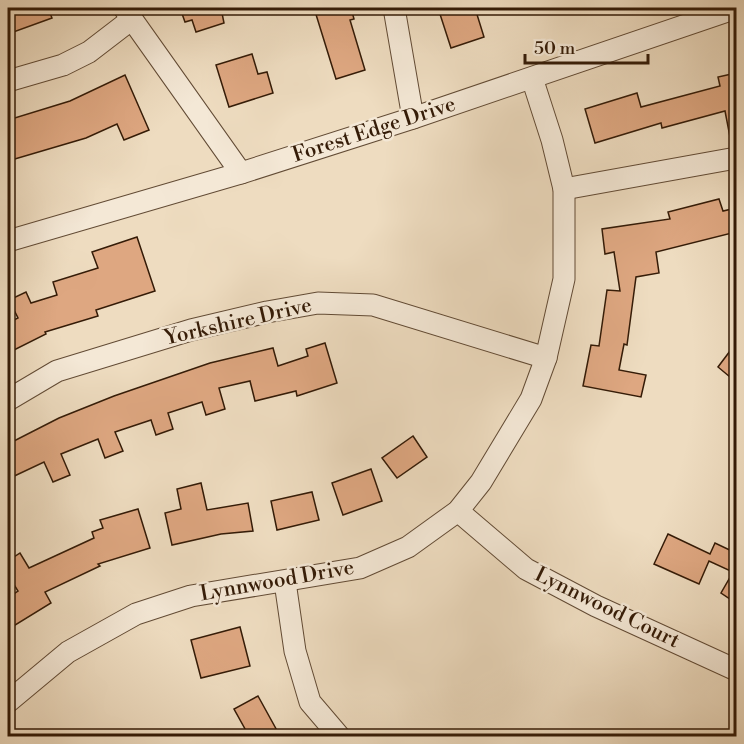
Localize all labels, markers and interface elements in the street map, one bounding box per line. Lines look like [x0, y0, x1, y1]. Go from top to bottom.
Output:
scale bar [525, 27, 648, 65]
text: 50 m [534, 37, 576, 60]
street label: Forest Edge Drive [289, 91, 459, 169]
street label: Yorkshire Drive [161, 292, 314, 352]
street label: Lynnwood Drive [198, 555, 356, 607]
street label: Lynnwood Court [530, 562, 684, 655]

